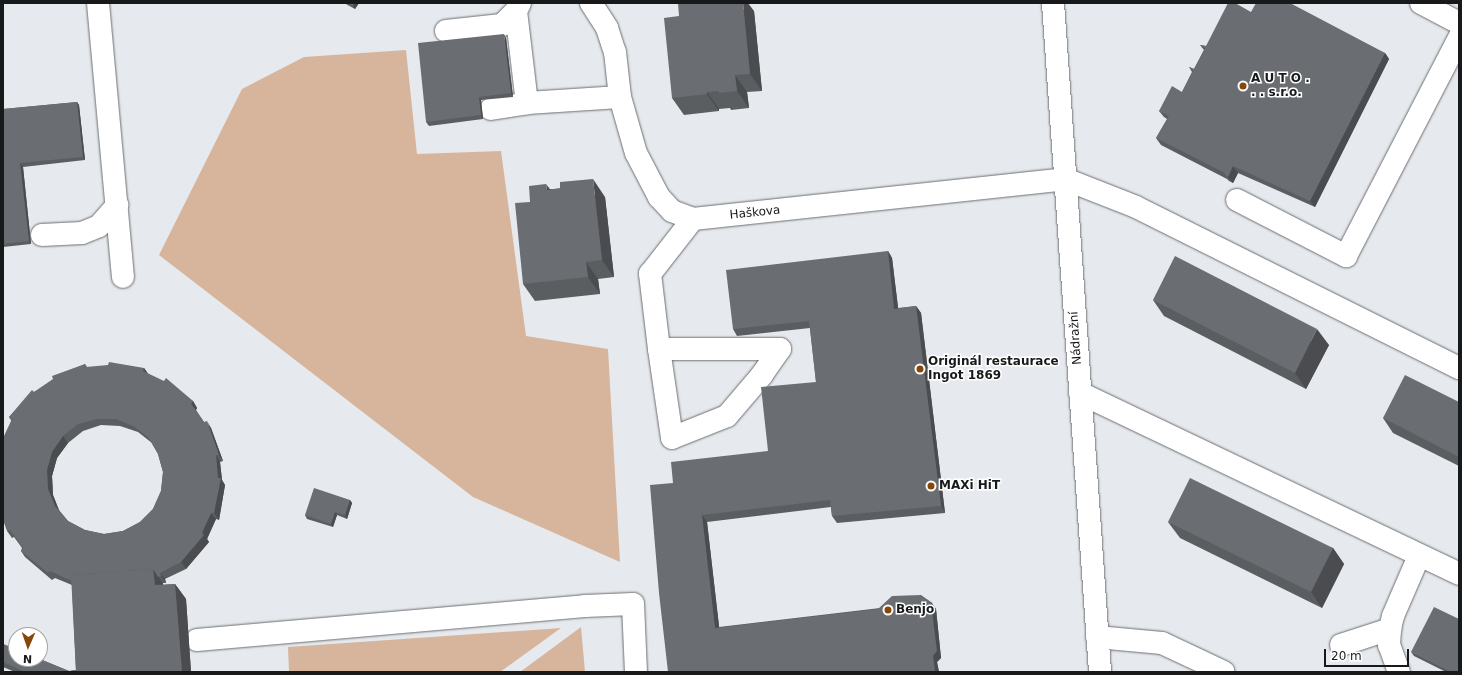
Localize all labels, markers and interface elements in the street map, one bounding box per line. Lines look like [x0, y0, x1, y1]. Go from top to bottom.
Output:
place label: A U T O . . . s.r.o. [1251, 72, 1310, 100]
marker: A U T O . . . s.r.o. [1238, 81, 1248, 91]
street label: Haškova [729, 203, 781, 223]
street label: Nádražní [1067, 311, 1085, 365]
place label: Originál restaurace Ingot 1869 [928, 355, 1059, 383]
marker: Originál restaurace Ingot 1869 [915, 364, 925, 374]
place label: MAXi HiT [939, 479, 1000, 493]
marker: MAXi HiT [926, 481, 936, 491]
place label: Benjo [896, 603, 934, 617]
marker: Benjo [883, 605, 893, 615]
north arrow [8, 627, 48, 667]
scale bar [1326, 641, 1411, 667]
text: 20 m [1331, 649, 1362, 663]
text: N [23, 652, 32, 665]

